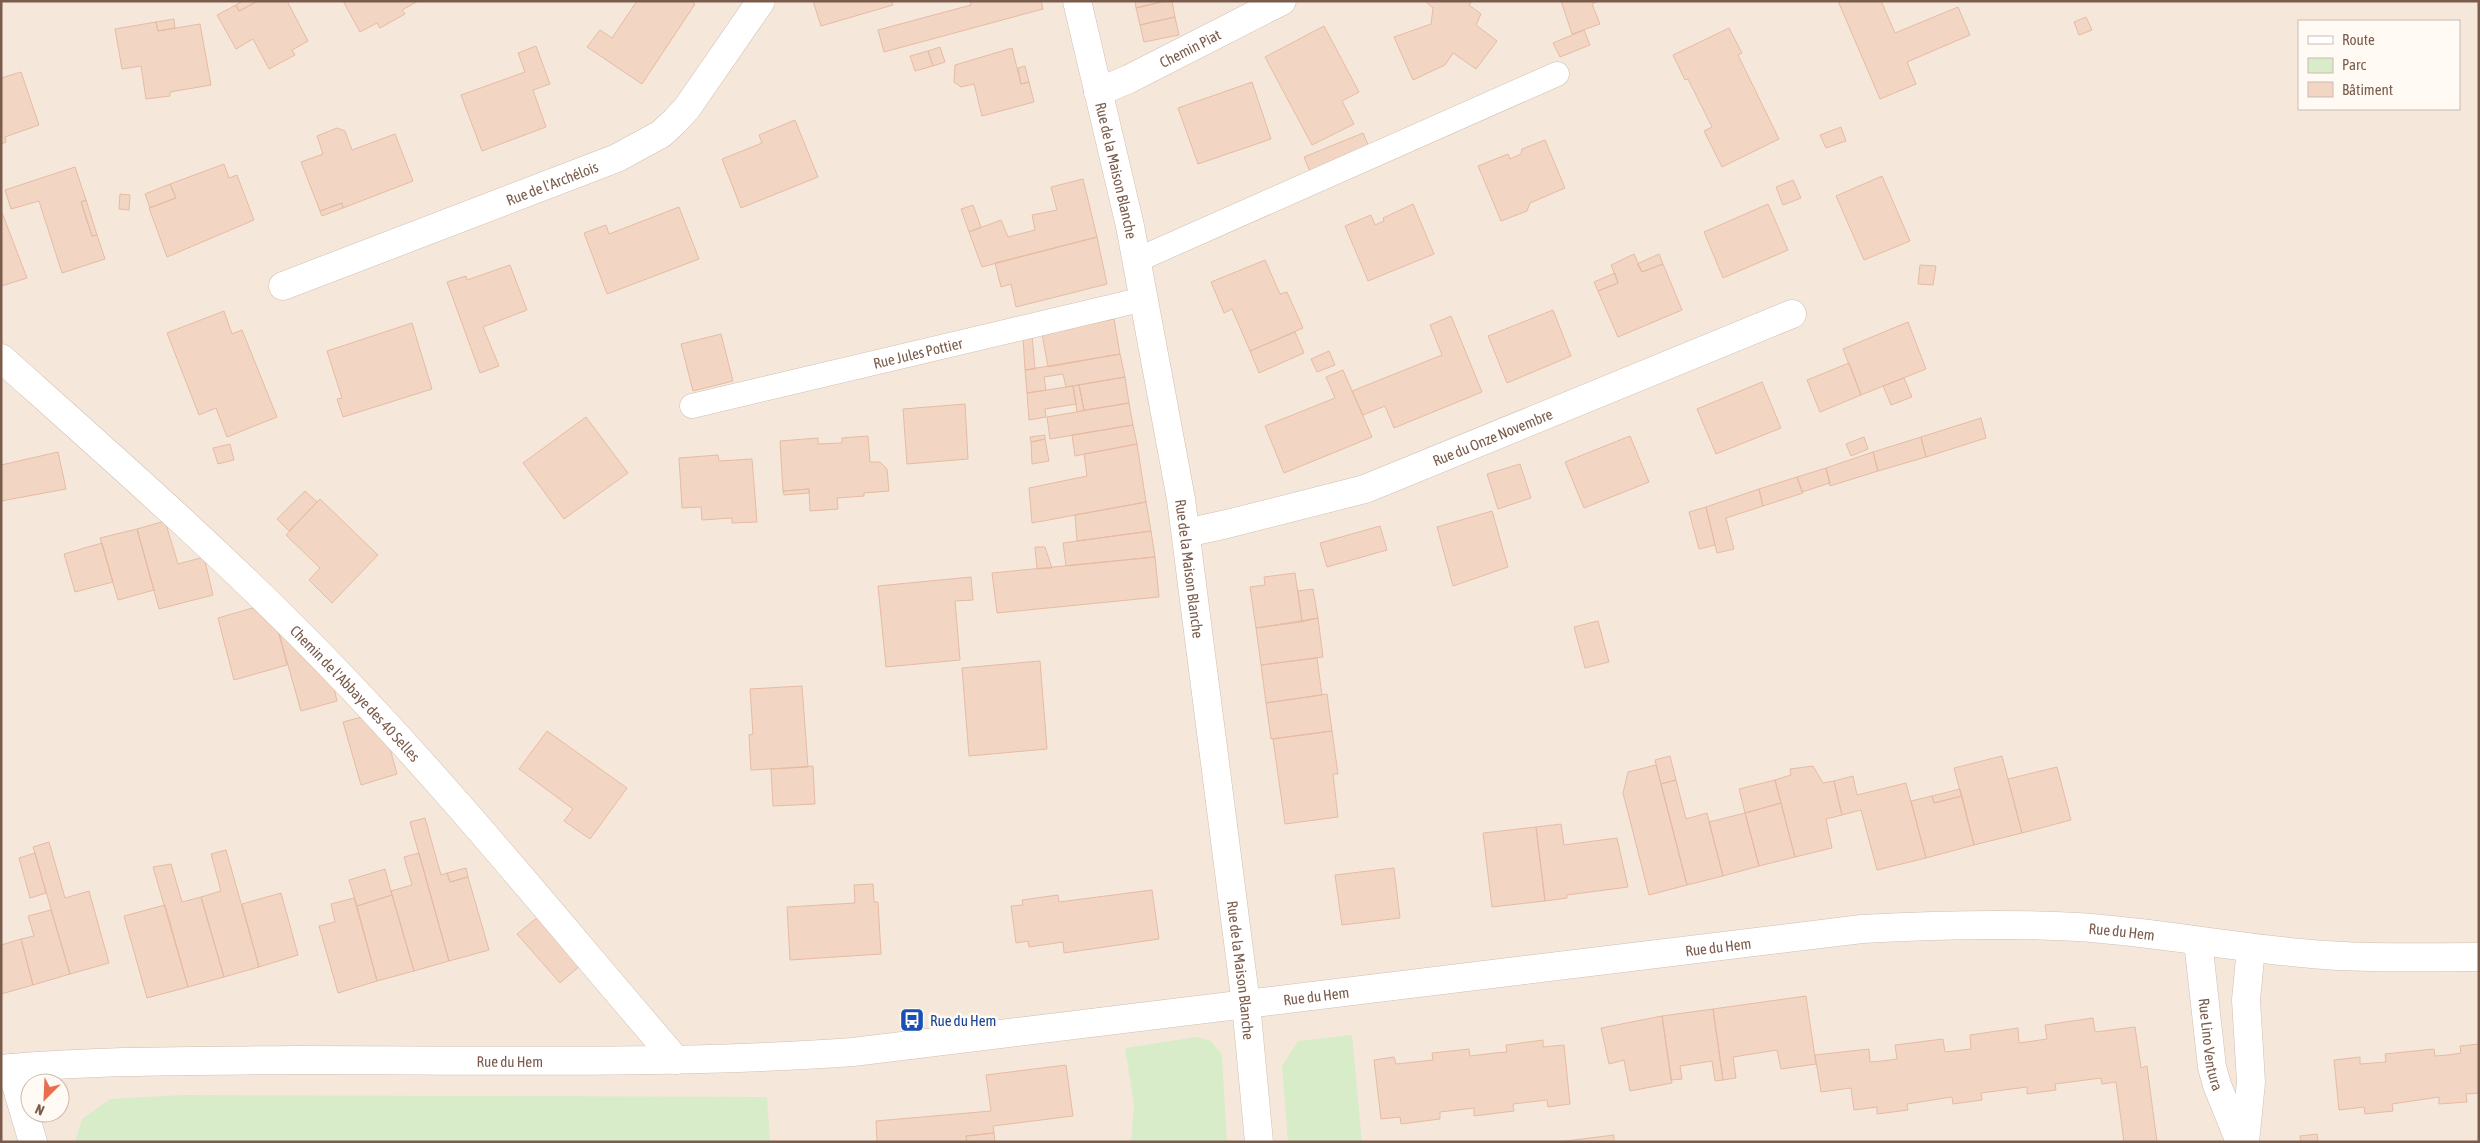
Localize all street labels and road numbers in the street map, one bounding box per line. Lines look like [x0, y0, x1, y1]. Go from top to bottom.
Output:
street label: Chemin Piat [1157, 25, 1223, 71]
street label: Rue de la Maison Blanche [1093, 100, 1141, 240]
street label: Rue de l'Archélois [504, 158, 600, 208]
street label: Rue Jules Pottier [871, 334, 965, 371]
street label: Rue du Onze Novembre [1430, 405, 1555, 469]
street label: Rue de la Maison Blanche [1173, 498, 1207, 639]
street label: Chemin de l'Abbaye des 40 Selles [287, 621, 424, 765]
street label: Rue de la Maison Blanche [1224, 900, 1258, 1041]
street label: Rue du Hem [2088, 919, 2156, 943]
street label: Rue du Hem [1684, 934, 1752, 959]
street label: Rue du Hem [1282, 983, 1350, 1008]
street label: Rue Lino Ventura [2196, 997, 2227, 1093]
street label: Rue du Hem [477, 1052, 543, 1069]

